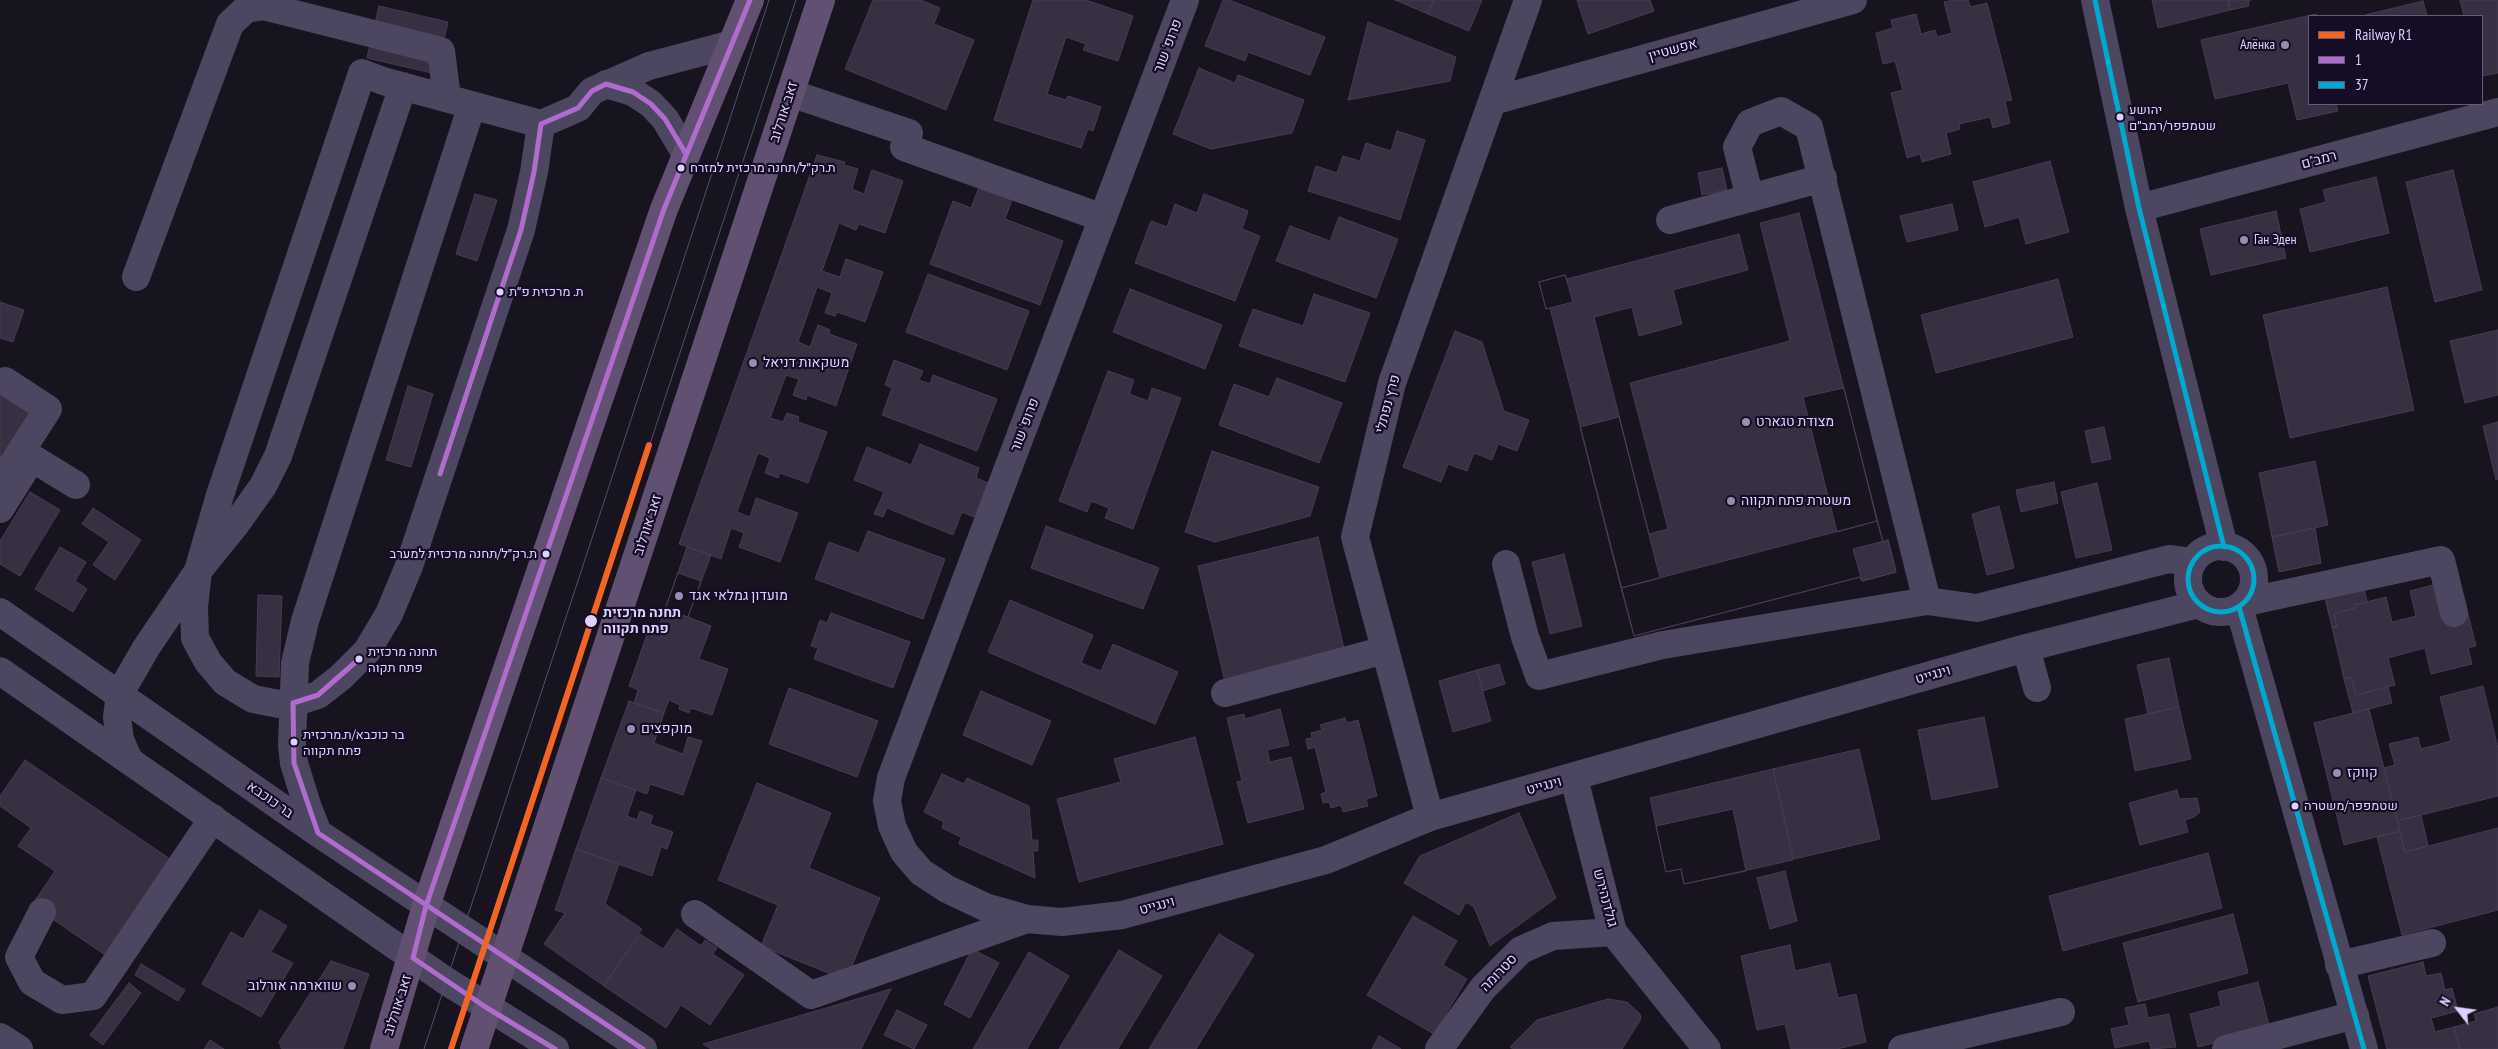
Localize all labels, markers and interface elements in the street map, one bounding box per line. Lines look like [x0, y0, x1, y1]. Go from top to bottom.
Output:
legend [2308, 15, 2483, 105]
street label: פרופ' שור [1150, 17, 1186, 75]
text: Railway R1 [2355, 25, 2412, 44]
street label: אפשטיין [1647, 35, 1699, 65]
place label: Алёнка [2240, 37, 2275, 53]
marker: Алёнка [2279, 39, 2291, 51]
text: 1 [2355, 50, 2362, 69]
text: 37 [2355, 75, 2369, 94]
street label: זאב אורלוב [766, 79, 802, 145]
place label: יהושע שטמפפר/רמב״ם [2129, 102, 2216, 133]
marker: יהושע שטמפפר/רמב״ם [2115, 112, 2125, 122]
street label: רמב"ם [2299, 147, 2339, 173]
place label: ת.רק״ל/תחנה מרכזית למזרח [690, 160, 836, 176]
marker: ת.רק״ל/תחנה מרכזית למזרח [676, 163, 686, 173]
place label: Ган Эден [2254, 232, 2297, 248]
marker: Ган Эден [2238, 234, 2250, 246]
place label: ת. מרכזית פ״ת [509, 284, 584, 300]
marker: ת. מרכזית פ״ת [495, 287, 505, 297]
place label: משקאות דניאל [763, 355, 849, 371]
marker: משקאות דניאל [747, 357, 759, 369]
street label: פרץ נפתלי [1372, 373, 1404, 435]
street label: פרופ' שור [1007, 396, 1043, 454]
place label: מצודת טגארט [1756, 414, 1834, 430]
marker: מצודת טגארט [1740, 416, 1752, 428]
street label: זאב אורלוב [630, 492, 666, 558]
place label: משטרת פתח תקווה [1741, 493, 1851, 509]
marker: משטרת פתח תקווה [1725, 495, 1737, 507]
place label: ת.רק״ל/תחנה מרכזית למערב [390, 546, 537, 562]
marker: ת.רק״ל/תחנה מרכזית למערב [541, 549, 551, 559]
place label: מועדון גמלאי אגד [689, 588, 788, 604]
marker: מועדון גמלאי אגד [673, 590, 685, 602]
place label: תחנה מרכזית פתח תקווה [603, 605, 681, 638]
marker: תחנה מרכזית פתח תקווה [583, 613, 599, 629]
place label: תחנה מרכזית פתח תקוה [368, 644, 437, 675]
marker: תחנה מרכזית פתח תקוה [354, 654, 364, 664]
street label: וינגייט [1913, 662, 1953, 688]
place label: מוקפצים [641, 721, 692, 737]
marker: מוקפצים [625, 723, 637, 735]
place label: בר כוכבא/ת.מרכזית פתח תקווה [303, 727, 405, 758]
marker: בר כוכבא/ת.מרכזית פתח תקווה [289, 737, 299, 747]
place label: קווקז [2347, 765, 2378, 781]
marker: קווקז [2331, 767, 2343, 779]
street label: וינגייט [1524, 773, 1564, 799]
street label: בר כוכבא [244, 778, 296, 822]
place label: שטמפפר/משטרה [2304, 798, 2398, 814]
marker: שטמפפר/משטרה [2290, 801, 2300, 811]
street label: גולדנהירש [1589, 867, 1621, 929]
street label: וינגייט [1137, 893, 1177, 919]
street label: סטרומה [1477, 951, 1521, 995]
street label: זאב אורלוב [380, 972, 416, 1038]
place label: שווארמה אורלוב [248, 978, 342, 994]
marker: שווארמה אורלוב [346, 980, 358, 992]
north arrow [2433, 984, 2483, 1034]
text: N [2435, 994, 2455, 1009]

